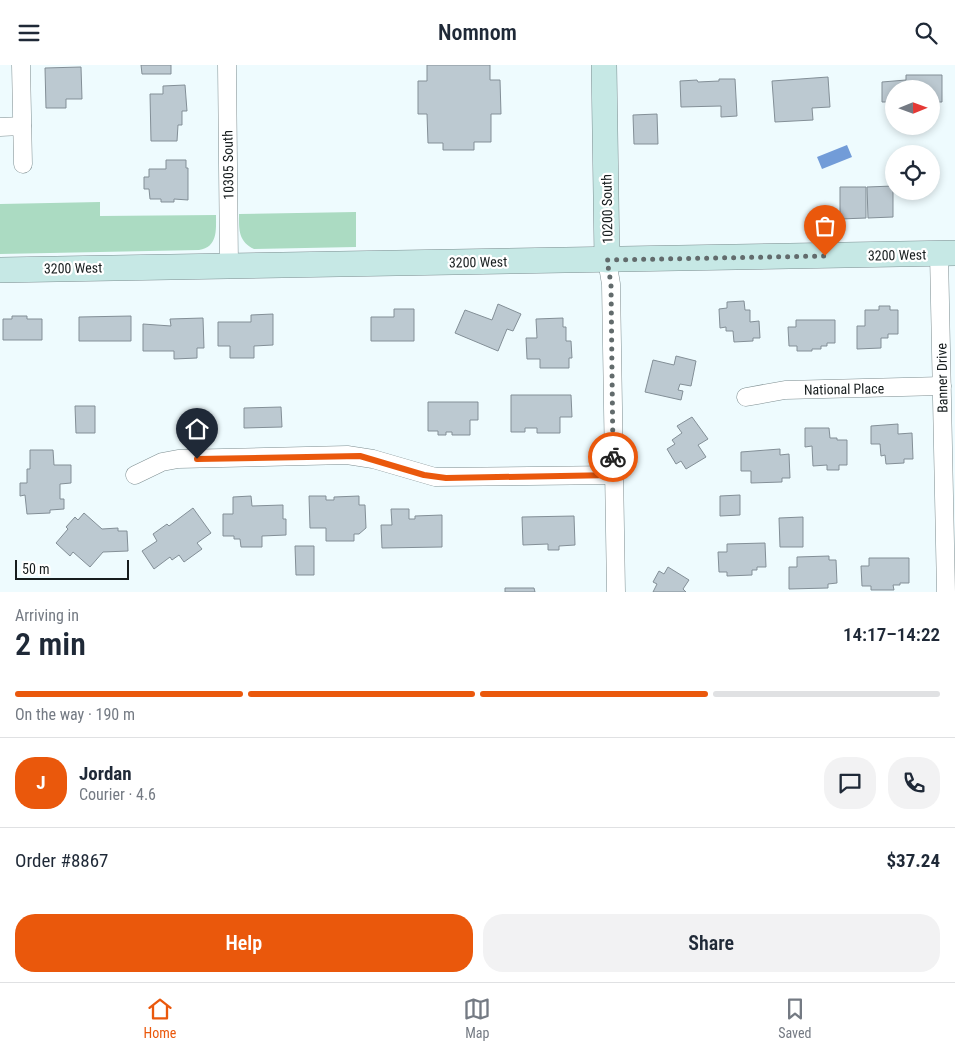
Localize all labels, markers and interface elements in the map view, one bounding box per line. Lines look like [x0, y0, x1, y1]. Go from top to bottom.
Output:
icon: menu [15, 19, 43, 47]
icon: search [912, 19, 940, 47]
text: Nomnom [438, 20, 517, 45]
north arrow [885, 80, 940, 135]
map controls [885, 80, 940, 200]
street label: 10305 South [219, 130, 237, 200]
button: locate [885, 145, 940, 200]
street label: 10200 South [598, 174, 616, 244]
pin [804, 205, 846, 256]
icon: bag [811, 212, 839, 240]
street label: 3200 West [868, 246, 926, 264]
street label: 3200 West [449, 253, 507, 271]
street label: 3200 West [44, 259, 102, 277]
street label: Banner Drive [933, 342, 951, 413]
street label: National Place [804, 380, 885, 398]
pin [176, 408, 218, 459]
icon: home [183, 415, 211, 443]
courier [588, 432, 638, 482]
icon: bike [599, 443, 627, 471]
scale bar [15, 557, 129, 580]
text: 50 m [22, 561, 50, 577]
text: Arriving in [15, 606, 79, 625]
text: 14:17–14:22 [843, 623, 940, 646]
text: 2 min [15, 625, 86, 663]
text: On the way · 190 m [15, 705, 135, 724]
button: chat [824, 757, 876, 809]
button: phone [888, 757, 940, 809]
text: Jordan [79, 762, 132, 785]
text: J [36, 771, 46, 794]
text: Courier · 4.6 [79, 785, 156, 804]
text: Order #8867 [15, 849, 108, 872]
text: $37.24 [886, 849, 940, 872]
button: Help [15, 914, 473, 972]
button: Share [483, 914, 940, 972]
tab: Home [143, 995, 176, 1041]
tab: Map [463, 995, 491, 1041]
tab: Saved [778, 995, 812, 1041]

